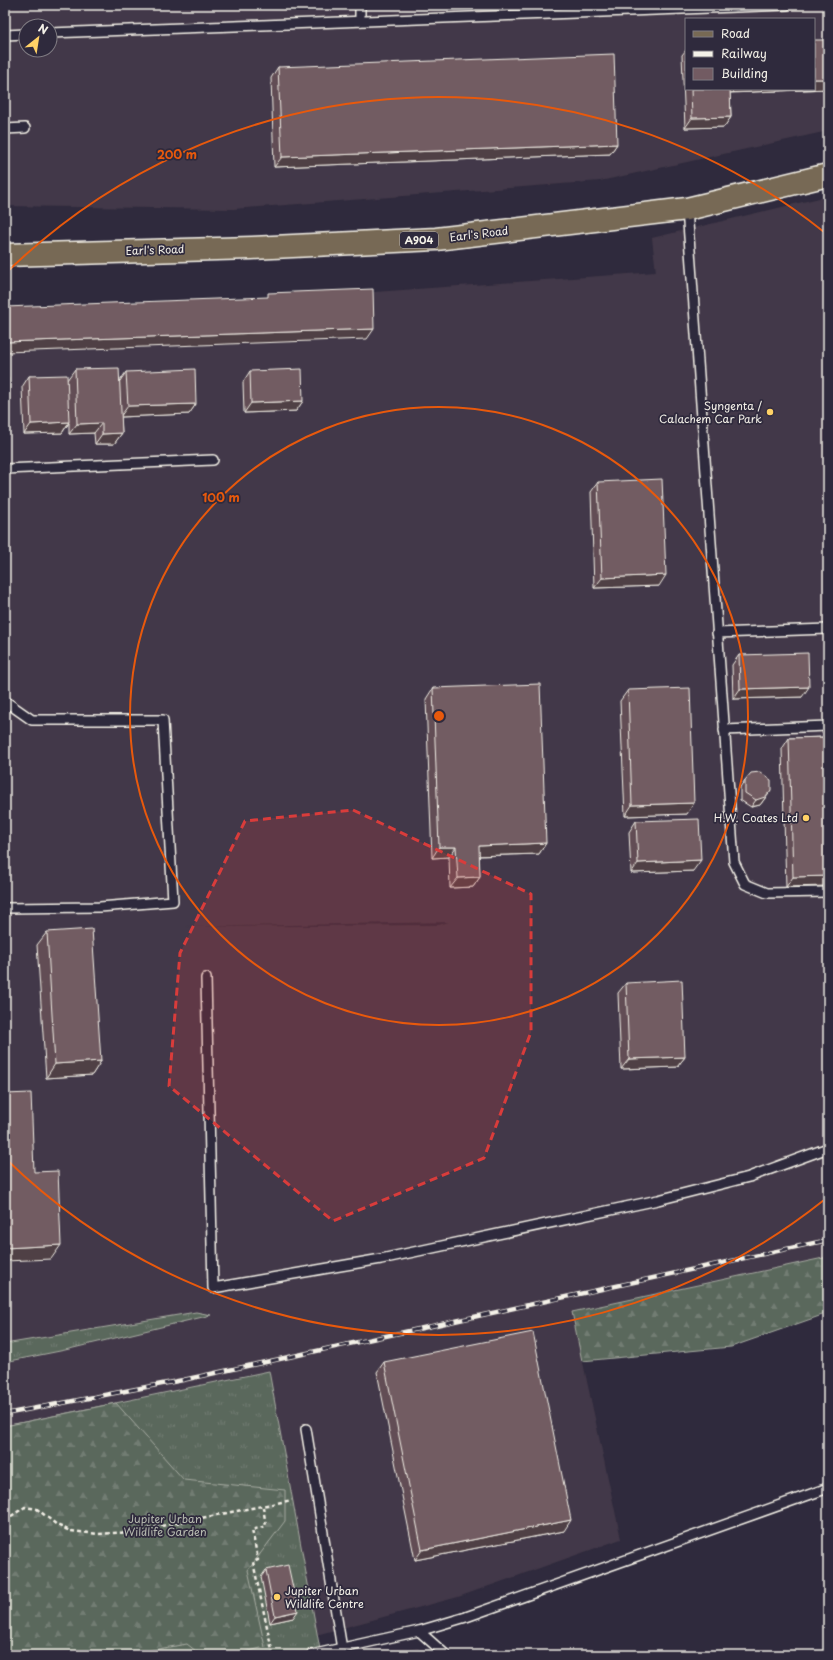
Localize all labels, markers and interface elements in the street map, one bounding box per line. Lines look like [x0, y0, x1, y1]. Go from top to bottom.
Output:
north arrow [18, 18, 58, 58]
legend [685, 18, 815, 90]
text: N [35, 19, 52, 39]
text: Road [721, 24, 750, 42]
text: Railway [721, 44, 767, 62]
text: Building [721, 64, 768, 82]
text: 200 m [157, 145, 197, 163]
street label: Earl's Road [449, 221, 509, 246]
road number: A904 [400, 232, 438, 248]
street label: Earl's Road [125, 240, 185, 259]
place label: Syngenta / Calachem Car Park [659, 397, 762, 427]
marker: Syngenta / Calachem Car Park [765, 407, 775, 417]
text: 100 m [202, 488, 240, 506]
centre of rings [432, 709, 446, 723]
place label: H.W. Coates Ltd [714, 809, 798, 826]
marker: H.W. Coates Ltd [801, 813, 811, 823]
park label: Jupiter Urban Wildlife Garden [123, 1510, 207, 1540]
place label: Jupiter Urban Wildlife Centre [285, 1582, 364, 1612]
marker: Jupiter Urban Wildlife Centre [272, 1592, 282, 1602]

